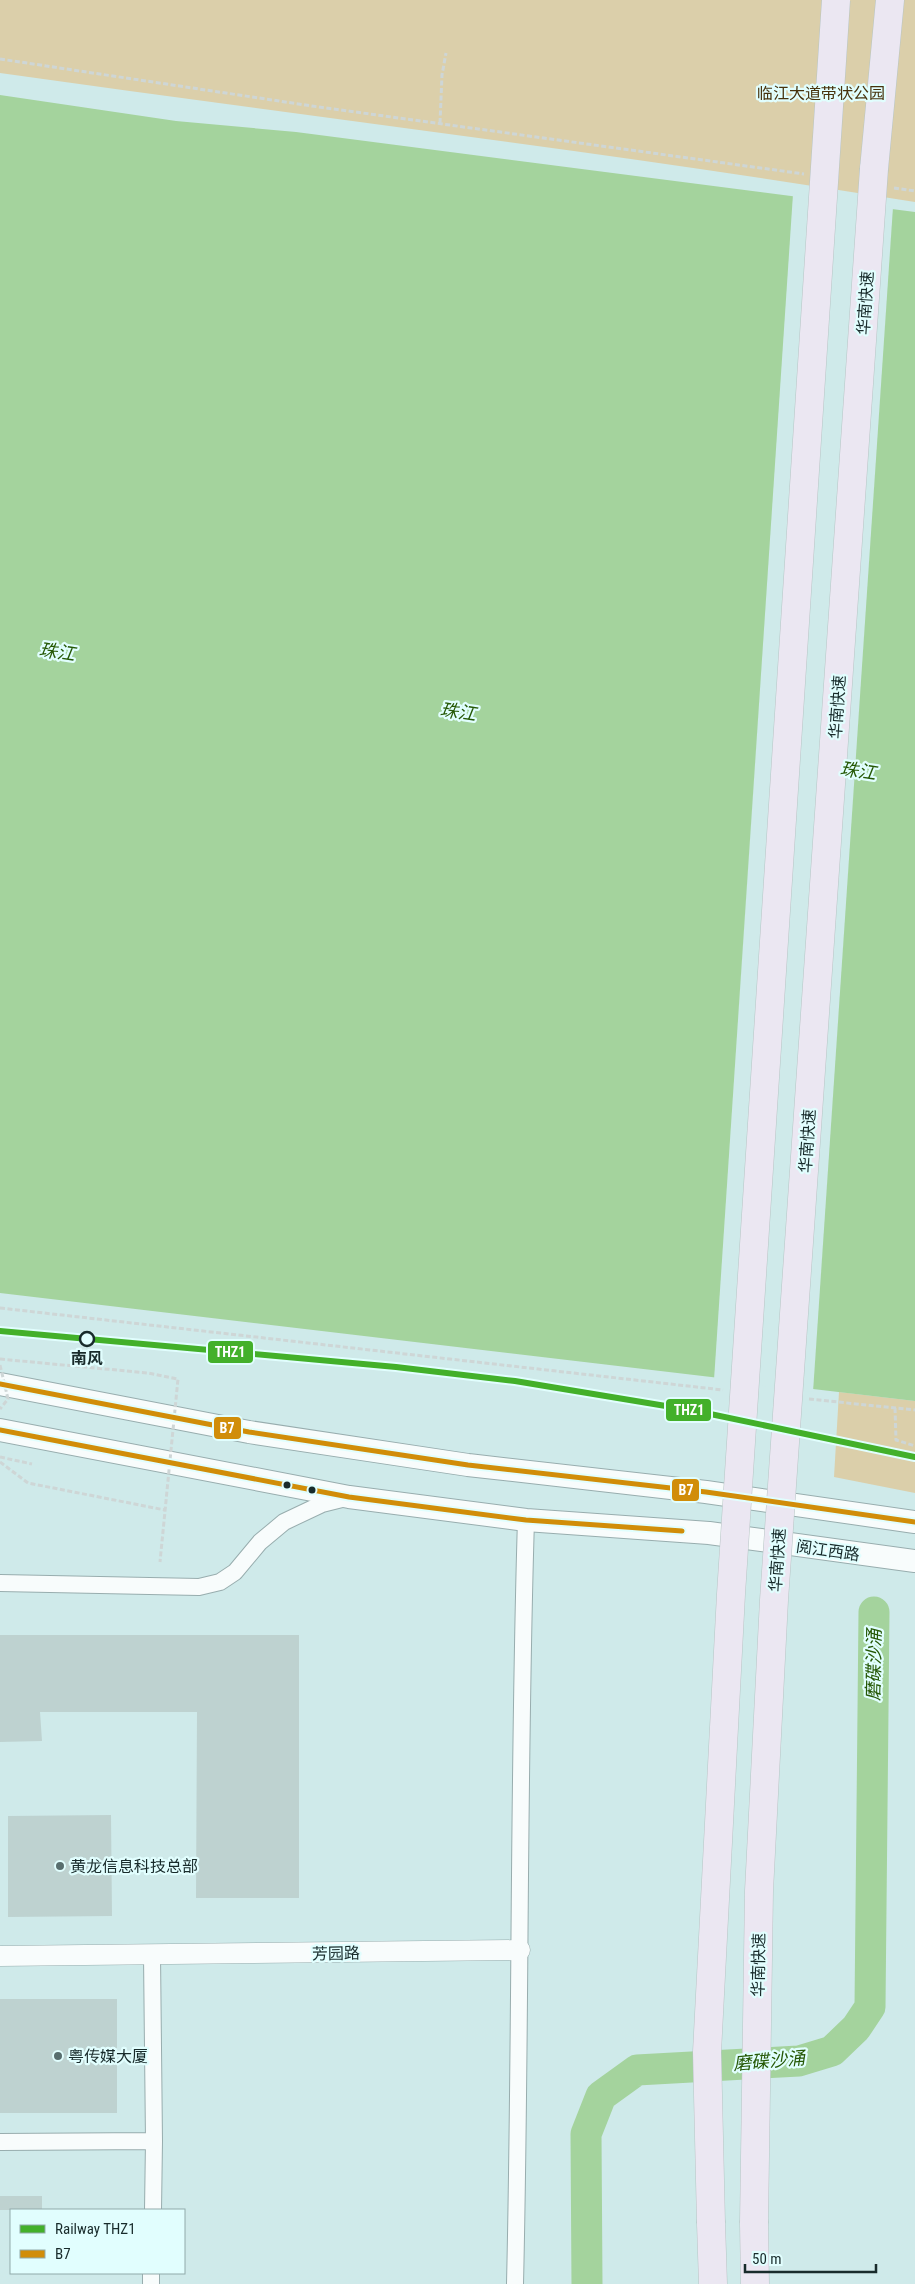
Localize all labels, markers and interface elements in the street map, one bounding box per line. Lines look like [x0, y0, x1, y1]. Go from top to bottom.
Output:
park label: 临江大道带状公园 [757, 84, 885, 103]
street label: 华南快速 [854, 270, 877, 336]
water label: 珠江 [38, 639, 78, 665]
street label: 华南快速 [826, 674, 849, 740]
water label: 珠江 [439, 699, 479, 725]
water label: 珠江 [839, 758, 879, 784]
street label: 华南快速 [796, 1108, 819, 1174]
marker: 南风 [79, 1331, 95, 1347]
line badge: THZ1 [207, 1340, 254, 1364]
text: THZ1 [215, 1344, 245, 1360]
place label: 南风 [71, 1349, 103, 1368]
line badge: THZ1 [665, 1398, 712, 1422]
text: THZ1 [674, 1402, 704, 1418]
line badge: B7 [213, 1416, 242, 1440]
text: B7 [220, 1420, 234, 1436]
line badge: B7 [671, 1478, 700, 1502]
unlabelled marker [282, 1480, 292, 1490]
text: B7 [679, 1482, 693, 1498]
unlabelled marker [307, 1485, 317, 1495]
street label: 华南快速 [766, 1527, 789, 1593]
street label: 阅江西路 [795, 1537, 861, 1564]
water label: 磨碟沙涌 [862, 1627, 885, 1701]
place label: 黄龙信息科技总部 [70, 1857, 198, 1876]
marker: 黄龙信息科技总部 [54, 1860, 66, 1872]
street label: 华南快速 [748, 1933, 769, 1997]
street label: 芳园路 [312, 1944, 360, 1963]
place label: 粤传媒大厦 [68, 2047, 148, 2066]
water label: 磨碟沙涌 [732, 2047, 808, 2074]
marker: 粤传媒大厦 [52, 2050, 64, 2062]
legend [10, 2209, 185, 2274]
text: Railway THZ1 [55, 2220, 136, 2238]
scale bar [745, 2242, 876, 2274]
text: B7 [55, 2245, 71, 2263]
text: 50 m [752, 2250, 782, 2268]

